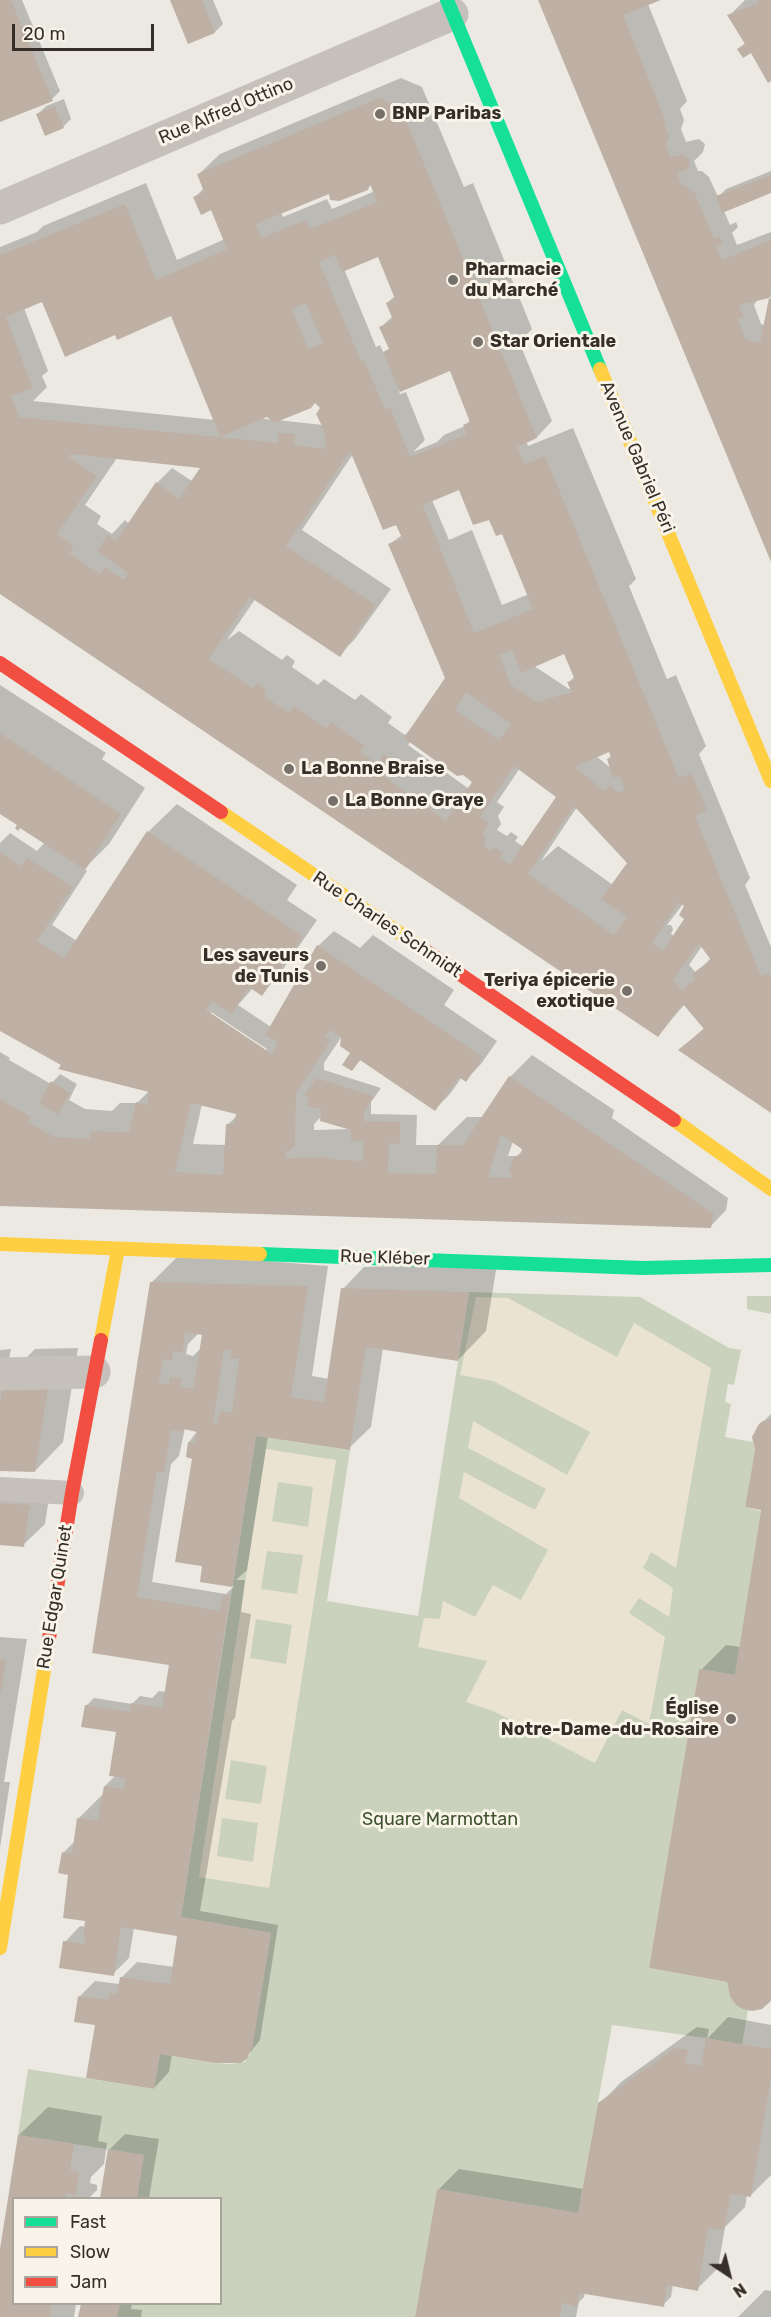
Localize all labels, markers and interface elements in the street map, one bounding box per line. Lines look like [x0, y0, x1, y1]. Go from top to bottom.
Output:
scale bar [15, 12, 158, 50]
text: 20 m [23, 23, 65, 45]
street label: Rue Alfred Ottino [155, 73, 297, 149]
place label: BNP Paribas [392, 103, 501, 125]
marker: BNP Paribas [373, 107, 387, 121]
place label: Pharmacie du Marché [465, 259, 561, 302]
marker: Pharmacie du Marché [446, 273, 460, 287]
place label: Star Orientale [490, 331, 616, 353]
marker: Star Orientale [471, 335, 485, 349]
street label: Avenue Gabriel Péri [595, 378, 679, 536]
place label: La Bonne Braise [301, 758, 445, 780]
marker: La Bonne Braise [282, 762, 296, 776]
place label: La Bonne Graye [345, 790, 484, 812]
marker: La Bonne Graye [326, 794, 340, 808]
street label: Rue Charles Schmidt [308, 867, 466, 983]
place label: Les saveurs de Tunis [203, 945, 309, 988]
marker: Les saveurs de Tunis [314, 959, 328, 973]
place label: Teriya épicerie exotique [484, 970, 615, 1012]
marker: Teriya épicerie exotique [620, 984, 634, 998]
street label: Rue Kléber [340, 1246, 430, 1270]
street label: Rue Edgar Quinet [33, 1523, 77, 1671]
place label: Église Notre-Dame-du-Rosaire [501, 1698, 719, 1740]
marker: Église Notre-Dame-du-Rosaire [724, 1712, 738, 1726]
park label: Square Marmottan [362, 1809, 518, 1831]
legend [12, 2197, 222, 2305]
text: Fast [70, 2211, 106, 2233]
text: Slow [70, 2241, 110, 2263]
north arrow [699, 2245, 759, 2305]
text: Jam [70, 2271, 107, 2293]
text: N [729, 2279, 750, 2301]

